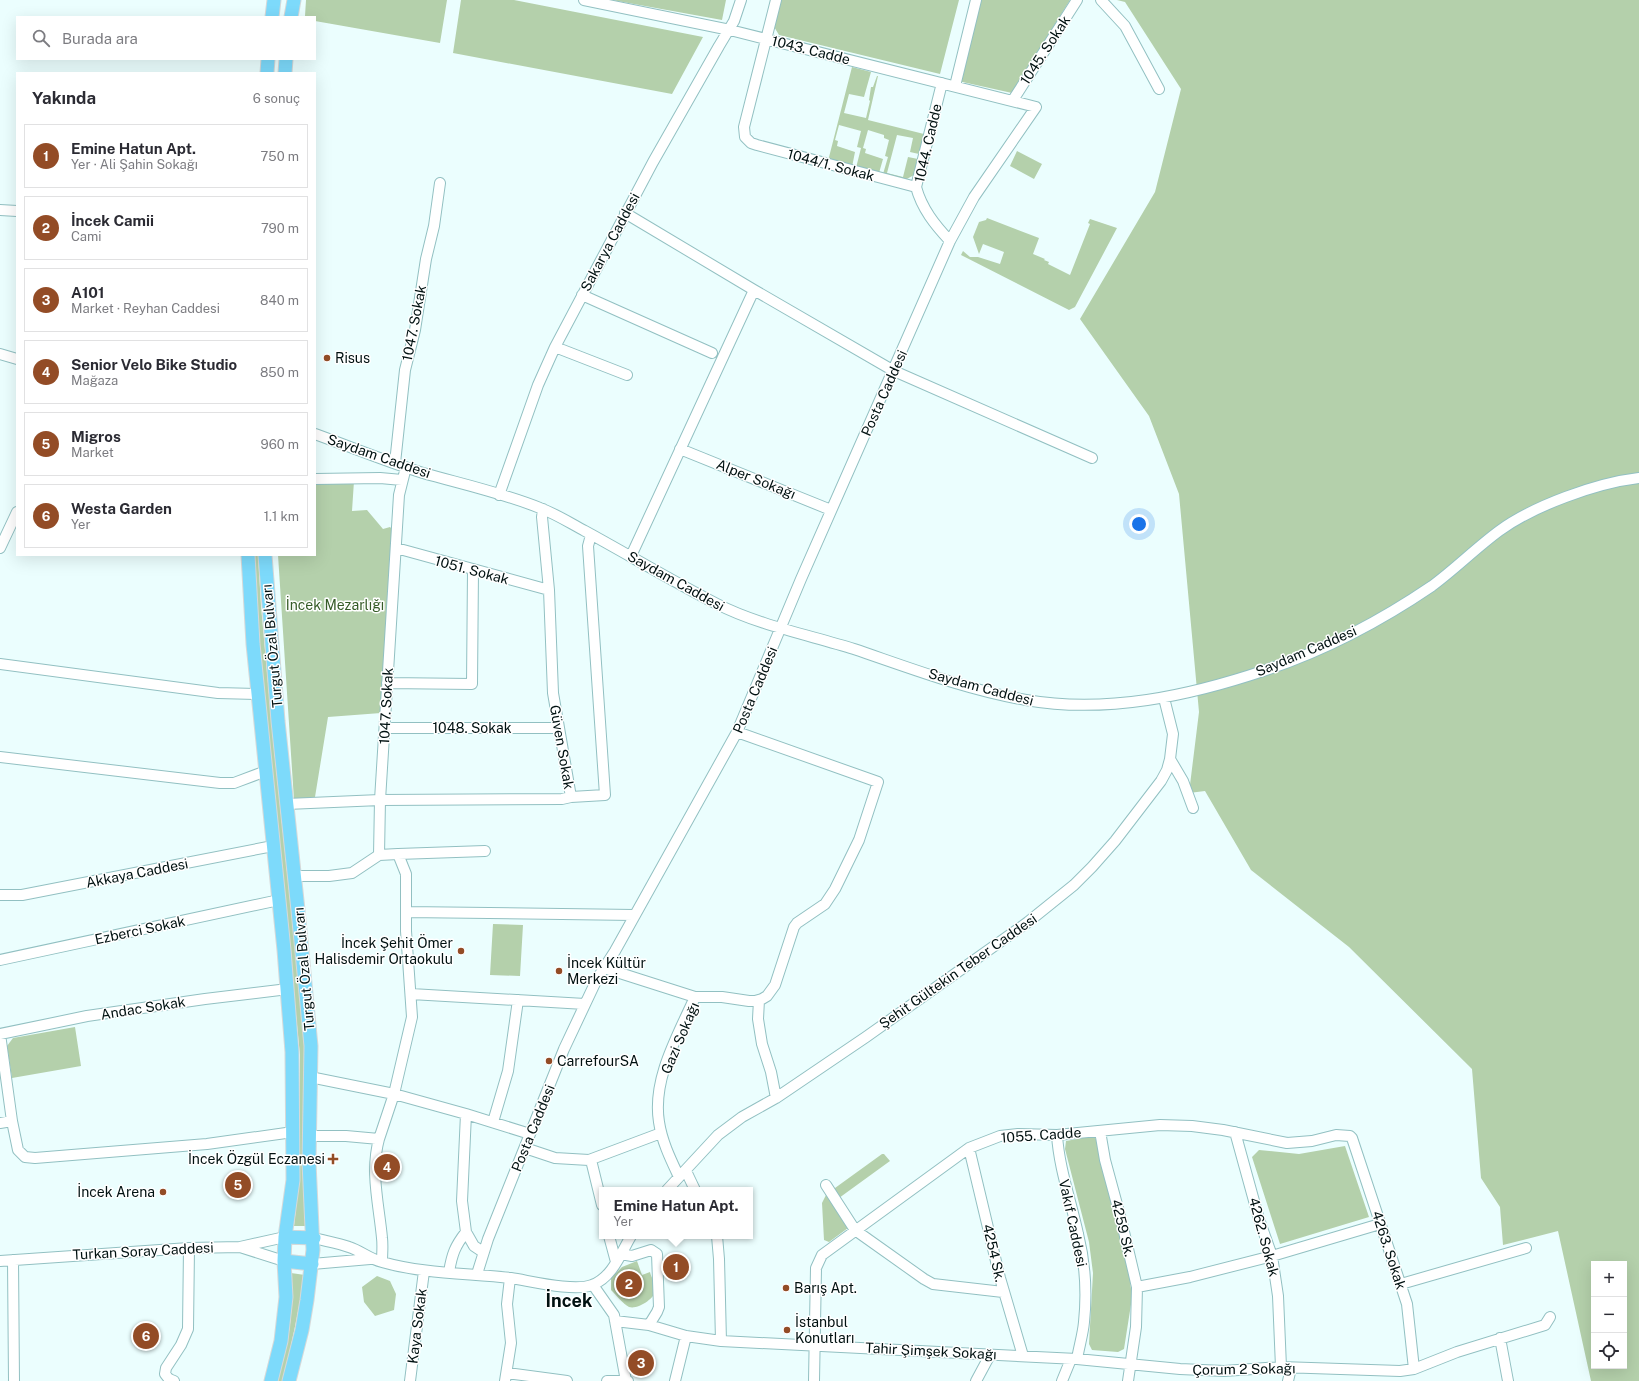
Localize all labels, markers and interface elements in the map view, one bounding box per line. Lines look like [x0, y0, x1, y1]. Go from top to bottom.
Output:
street label: 1045. Sokak [1017, 12, 1073, 87]
search box [16, 16, 316, 60]
icon: search [30, 27, 52, 49]
text: Burada ara [62, 30, 138, 47]
street label: 1043. Cadde [770, 33, 852, 67]
text: Yakında [32, 88, 96, 108]
text: 6 sonuç [253, 91, 300, 106]
street label: 1044. Cadde [911, 102, 945, 184]
text: Emine Hatun Apt. [71, 140, 196, 157]
street label: 1044/1. Sokak [786, 146, 876, 184]
text: 1 [43, 149, 49, 164]
text: 750 m [261, 149, 299, 164]
text: Yer · Ali Şahin Sokağı [71, 157, 198, 172]
street label: Sakarya Caddesi [577, 190, 643, 294]
text: İncek Camii [71, 212, 154, 229]
text: 2 [42, 221, 50, 236]
text: 790 m [261, 221, 299, 236]
text: Cami [71, 229, 101, 244]
text: A101 [71, 284, 104, 301]
street label: 1047. Sokak [399, 284, 429, 362]
text: 3 [42, 293, 50, 308]
text: 840 m [260, 293, 299, 308]
text: Market · Reyhan Caddesi [71, 301, 220, 316]
street label: Posta Caddesi [858, 348, 910, 438]
place label: Risus [335, 350, 370, 366]
marker: Risus [322, 353, 332, 363]
text: Senior Velo Bike Studio [71, 356, 237, 373]
text: 4 [42, 365, 50, 380]
text: 850 m [260, 365, 299, 380]
text: Mağaza [71, 373, 118, 388]
text: Migros [71, 428, 121, 445]
street label: Saydam Caddesi [325, 431, 433, 481]
text: 5 [42, 437, 50, 452]
text: 960 m [261, 437, 299, 452]
text: Market [71, 445, 114, 460]
street label: Alper Sokağı [714, 456, 798, 502]
text: Westa Garden [71, 500, 172, 517]
text: 6 [42, 509, 50, 524]
text: 1.1 km [264, 509, 299, 524]
your location [1129, 514, 1149, 534]
text: Yer [71, 517, 91, 532]
street label: Saydam Caddesi [625, 548, 727, 614]
street label: 1051. Sokak [433, 552, 511, 588]
street label: Turgut Özal Bulvarı [257, 584, 285, 709]
park label: İncek Mezarlığı [286, 595, 384, 613]
street label: Saydam Caddesi [1253, 623, 1359, 679]
street label: Posta Caddesi [730, 644, 780, 736]
street label: Saydam Caddesi [927, 665, 1035, 709]
street label: 1047. Sokak [376, 667, 396, 745]
street label: Güven Sokak [547, 704, 577, 791]
street label: 1048. Sokak [432, 720, 512, 736]
street label: Akkaya Caddesi [85, 855, 189, 891]
street label: Turgut Özal Bulvarı [289, 907, 317, 1032]
street label: Şehit Gültekin Teber Caddesi [876, 910, 1040, 1032]
street label: Ezberci Sokak [93, 913, 187, 947]
place label: İncek Şehit Ömer Halisdemir Ortaokulu [315, 933, 453, 967]
marker: İncek Şehit Ömer Halisdemir Ortaokulu [456, 946, 466, 956]
place label: İncek Kültür Merkezi [567, 953, 646, 987]
marker: İncek Kültür Merkezi [554, 966, 564, 976]
street label: Andac Sokak [99, 993, 187, 1023]
street label: Gazi Sokağı [658, 1000, 702, 1076]
place label: CarrefourSA [557, 1053, 639, 1069]
marker: CarrefourSA [544, 1056, 554, 1066]
street label: Posta Caddesi [508, 1082, 558, 1174]
street label: 1055. Cadde [1000, 1124, 1082, 1146]
place label: İncek Özgül Eczanesi [188, 1149, 325, 1167]
pin: 4 [374, 1152, 400, 1182]
marker: İncek Özgül Eczanesi [328, 1154, 338, 1164]
pin: 5 [225, 1170, 251, 1200]
street label: Vakıf Caddesi [1056, 1178, 1090, 1268]
place label: İncek Arena [77, 1182, 155, 1200]
marker: İncek Arena [158, 1187, 168, 1197]
popup [599, 1187, 753, 1239]
street label: 4262. Sokak [1246, 1196, 1282, 1278]
text: Emine Hatun Apt. [614, 1197, 738, 1214]
street label: 4259 Sk. [1108, 1198, 1138, 1258]
street label: 4263. Sokak [1369, 1209, 1409, 1291]
text: Yer [614, 1214, 633, 1229]
street label: 4254 Sk. [980, 1223, 1008, 1283]
street label: Turkan Soray Caddesi [72, 1239, 214, 1263]
pin: 1 [663, 1252, 689, 1282]
map controls [1591, 1261, 1627, 1369]
button: + [1591, 1261, 1627, 1297]
pin: 2 [616, 1269, 642, 1299]
place label: Barış Apt. [794, 1280, 857, 1296]
marker: Barış Apt. [781, 1283, 791, 1293]
street label: Kaya Sokak [404, 1287, 430, 1365]
district label: İncek [546, 1289, 593, 1311]
button: − [1591, 1297, 1627, 1333]
place label: İstanbul Konutları [795, 1312, 855, 1346]
pin: 6 [133, 1321, 159, 1351]
marker: İstanbul Konutları [782, 1325, 792, 1335]
button: locate [1591, 1333, 1627, 1369]
street label: Tahir Şimşek Sokağı [865, 1340, 997, 1362]
pin: 3 [628, 1348, 654, 1378]
street label: Çorum 2 Sokağı [1192, 1360, 1296, 1378]

